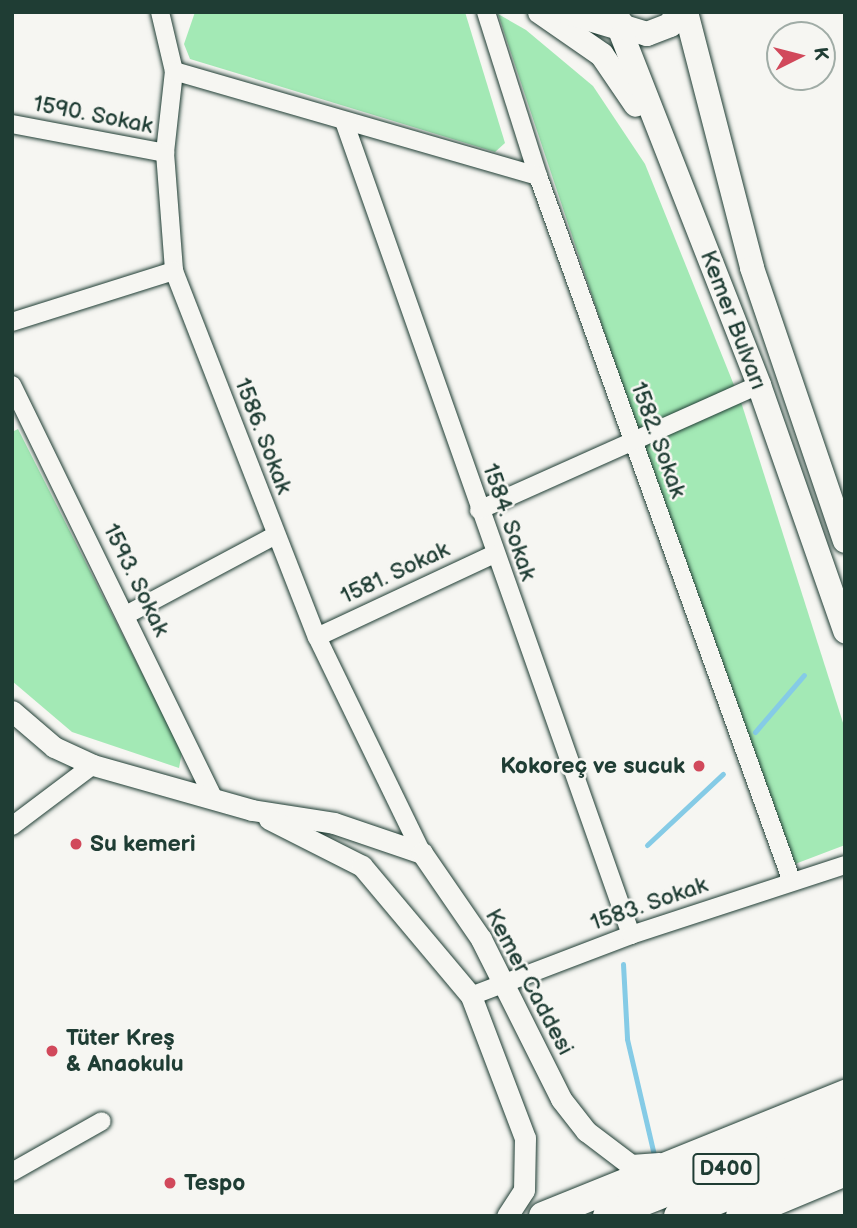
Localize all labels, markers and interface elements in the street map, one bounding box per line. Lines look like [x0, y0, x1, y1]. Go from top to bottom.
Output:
north arrow [766, 21, 836, 91]
text: K [808, 46, 833, 62]
street label: 1590. Sokak [31, 90, 155, 140]
street label: Kemer Bulvarı [694, 247, 772, 393]
street label: 1586. Sokak [228, 374, 298, 498]
street label: 1582. Sokak [624, 378, 692, 502]
street label: 1584. Sokak [476, 460, 542, 584]
street label: 1593. Sokak [97, 519, 175, 641]
street label: 1581. Sokak [336, 536, 454, 610]
place label: Kokoreç ve sucuk [500, 752, 685, 780]
marker: Kokoreç ve sucuk [691, 758, 707, 774]
place label: Su kemeri [90, 830, 196, 858]
marker: Su kemeri [68, 836, 84, 852]
street label: 1583. Sokak [587, 871, 711, 937]
street label: Kemer Caddesi [479, 904, 579, 1060]
place label: Tüter Kreş & Anaokulu [66, 1024, 184, 1078]
marker: Tüter Kreş & Anaokulu [44, 1043, 60, 1059]
road number: D400 [691, 1152, 761, 1186]
place label: Tespo [184, 1169, 245, 1197]
marker: Tespo [162, 1175, 178, 1191]

